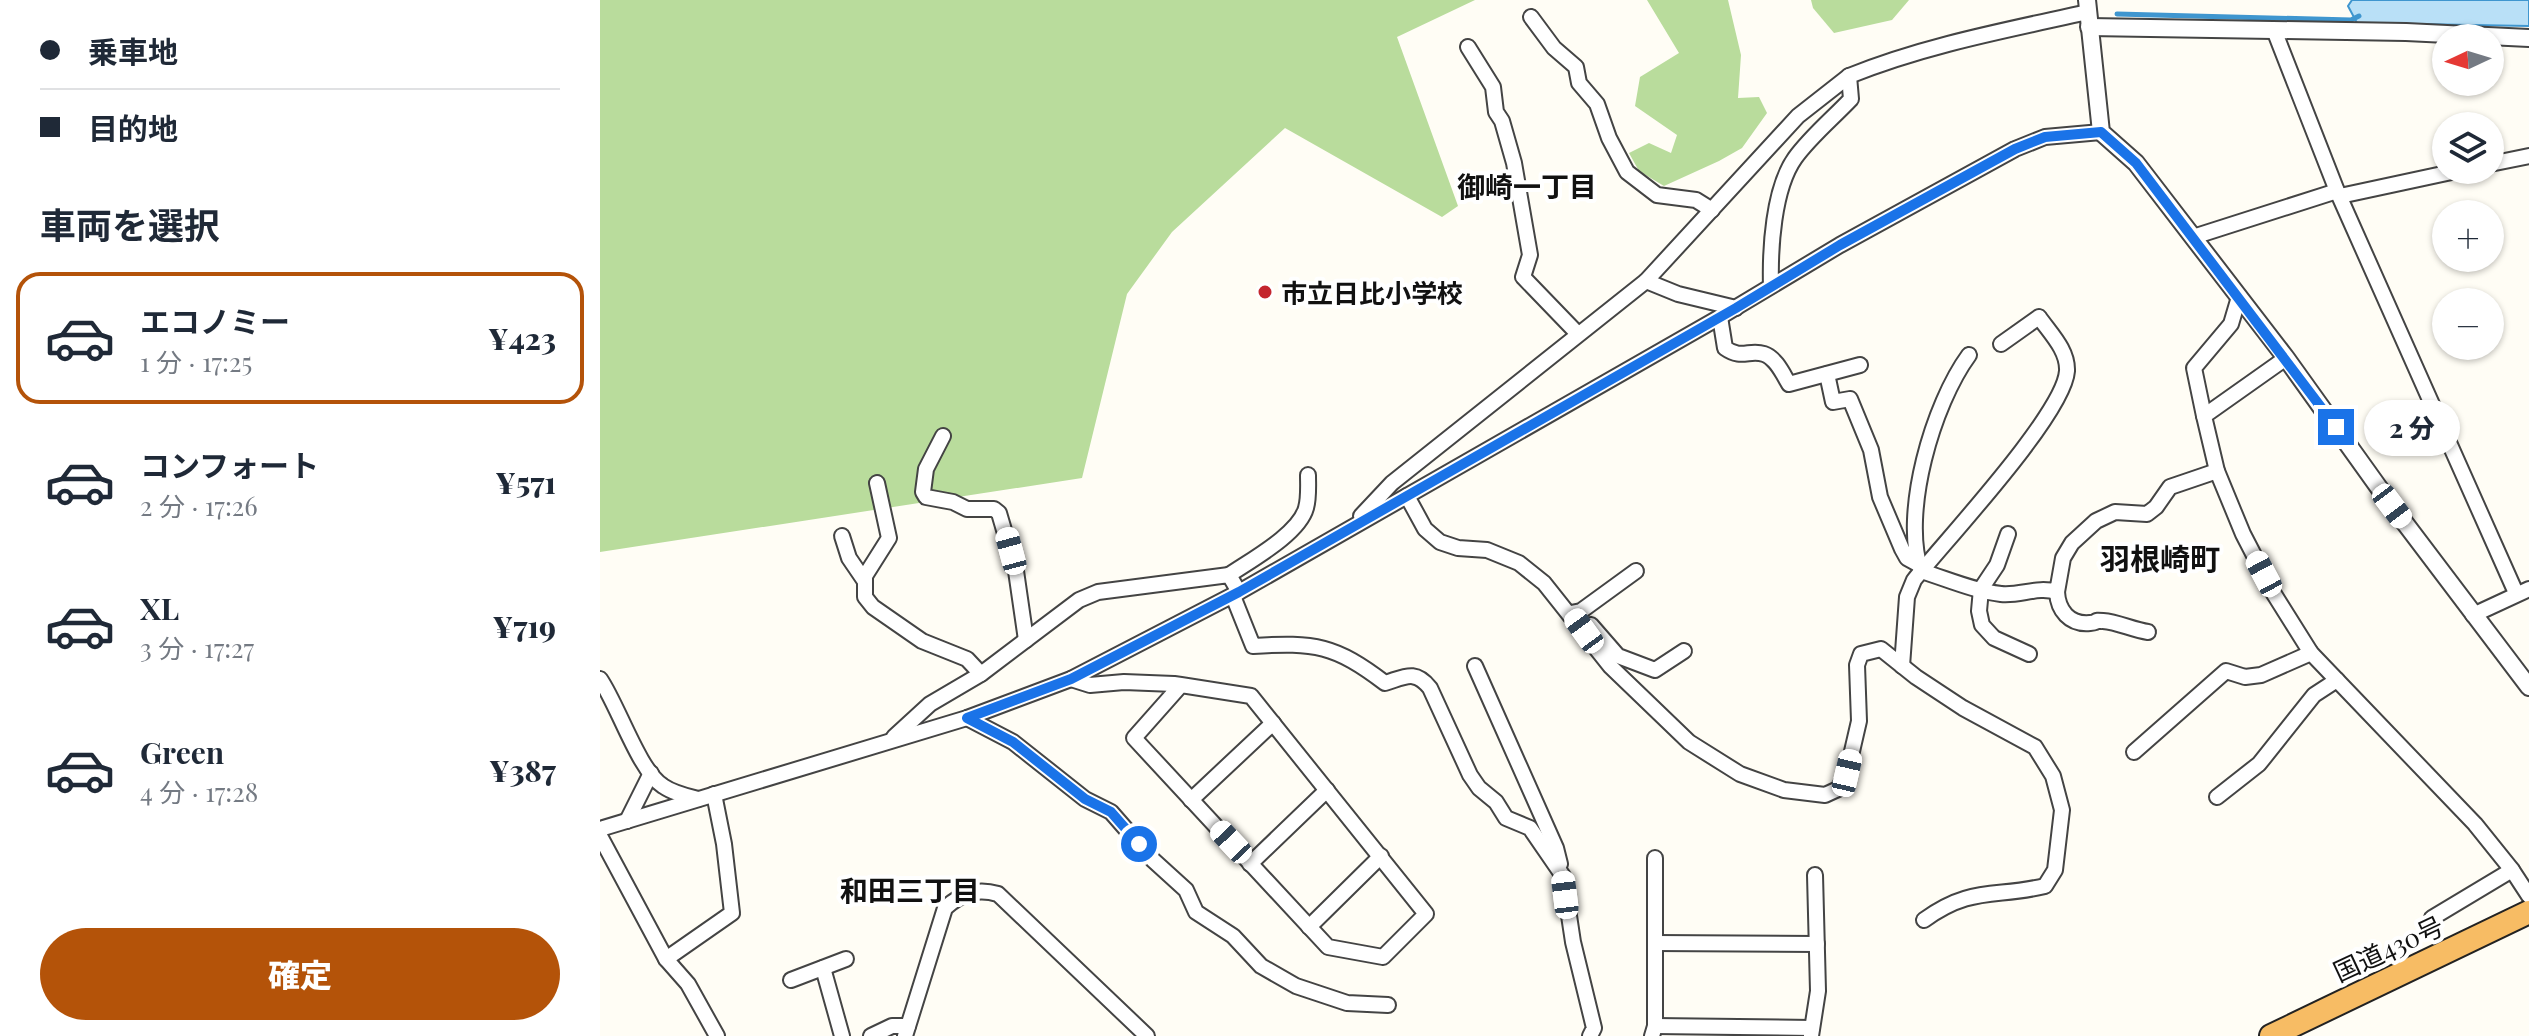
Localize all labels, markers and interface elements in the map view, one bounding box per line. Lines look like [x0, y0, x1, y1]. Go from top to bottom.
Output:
north arrow [2432, 24, 2504, 96]
map controls [2432, 24, 2504, 360]
text: 乗車地 [88, 31, 178, 71]
text: 目的地 [88, 108, 178, 148]
button: layers [2432, 112, 2504, 184]
district label: 御崎一丁目 [1457, 167, 1597, 204]
text: 車両を選択 [40, 200, 220, 248]
button: + [2432, 200, 2504, 272]
place label: 市立日比小学校 [1281, 275, 1463, 310]
marker: 市立日比小学校 [1256, 283, 1274, 301]
button: − [2432, 288, 2504, 360]
text: エコノミー [140, 301, 290, 341]
icon: car [44, 302, 116, 374]
text: ¥423 [488, 318, 556, 358]
text: 1 分 · 17:25 [140, 344, 252, 379]
callout: 2 分 [2364, 399, 2460, 455]
route end [2318, 409, 2354, 445]
text: 2 分 [2389, 410, 2435, 445]
text: コンフォート [140, 445, 319, 485]
icon: car [44, 446, 116, 518]
text: ¥571 [495, 462, 556, 502]
car [2368, 480, 2416, 532]
text: 2 分 · 17:26 [140, 488, 258, 523]
car [993, 525, 1029, 577]
district label: 羽根崎町 [2100, 538, 2220, 578]
car [2242, 547, 2286, 601]
text: XL [140, 588, 179, 628]
icon: car [44, 590, 116, 662]
car [1560, 605, 1608, 657]
text: ¥719 [493, 606, 556, 646]
text: 3 分 · 17:27 [140, 630, 254, 665]
text: Green [140, 732, 224, 772]
icon: car [44, 734, 116, 806]
car [1830, 747, 1864, 799]
text: ¥387 [489, 750, 556, 790]
text: 4 分 · 17:28 [140, 774, 258, 809]
car [1206, 816, 1256, 868]
route start [1121, 826, 1157, 862]
car [1550, 870, 1580, 920]
district label: 和田三丁目 [840, 871, 980, 908]
street label: 国道430号 [2327, 907, 2449, 989]
button: 確定 [40, 928, 560, 1020]

